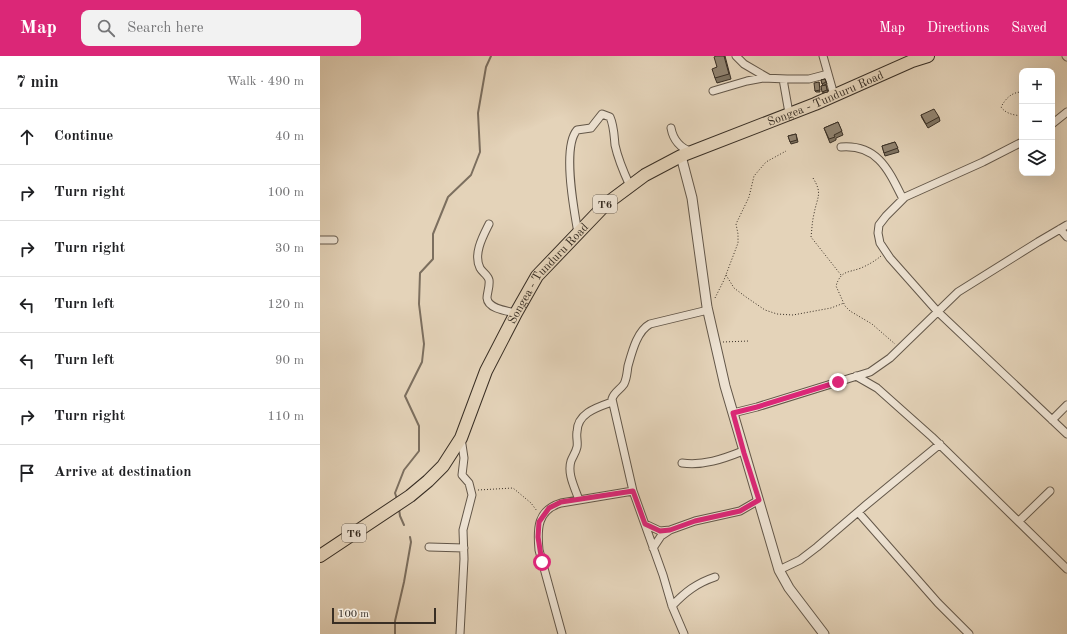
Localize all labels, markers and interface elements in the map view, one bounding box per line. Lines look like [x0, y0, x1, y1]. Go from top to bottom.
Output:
search box [81, 10, 361, 46]
icon: search [95, 17, 117, 39]
text: Map [20, 19, 57, 38]
text: Search here [127, 21, 204, 36]
text: Map [879, 21, 905, 35]
text: Directions [927, 21, 989, 35]
text: Saved [1011, 21, 1047, 35]
map controls [1019, 68, 1055, 176]
button: + [1019, 68, 1055, 104]
street label: Songea - Tunduru Road [766, 69, 886, 129]
text: 7 min [16, 74, 59, 91]
text: Walk · 490 m [227, 75, 304, 88]
button: − [1019, 104, 1055, 140]
icon: ahead [16, 126, 38, 148]
text: Continue [54, 129, 113, 144]
text: 40 m [275, 130, 304, 143]
button: layers [1019, 140, 1055, 176]
icon: right [16, 182, 38, 204]
text: Turn right [54, 185, 125, 200]
text: 100 m [267, 186, 304, 199]
road number: T6 [593, 195, 617, 213]
street label: Songea - Tunduru Road [506, 221, 591, 326]
icon: right [16, 238, 38, 260]
text: Turn right [54, 241, 125, 256]
text: 30 m [275, 242, 304, 255]
icon: left [16, 294, 38, 316]
text: Turn left [54, 297, 114, 312]
text: 120 m [267, 298, 304, 311]
icon: left [16, 350, 38, 372]
text: Turn left [54, 353, 114, 368]
text: 90 m [275, 354, 304, 367]
route end [829, 373, 847, 391]
icon: right [16, 406, 38, 428]
text: Turn right [54, 409, 125, 424]
text: 110 m [267, 410, 304, 423]
icon: arrive [16, 462, 38, 484]
text: Arrive at destination [54, 465, 192, 480]
road number: T6 [342, 524, 366, 542]
route start [533, 553, 551, 571]
scale bar [332, 606, 436, 625]
text: 100 m [338, 609, 369, 620]

